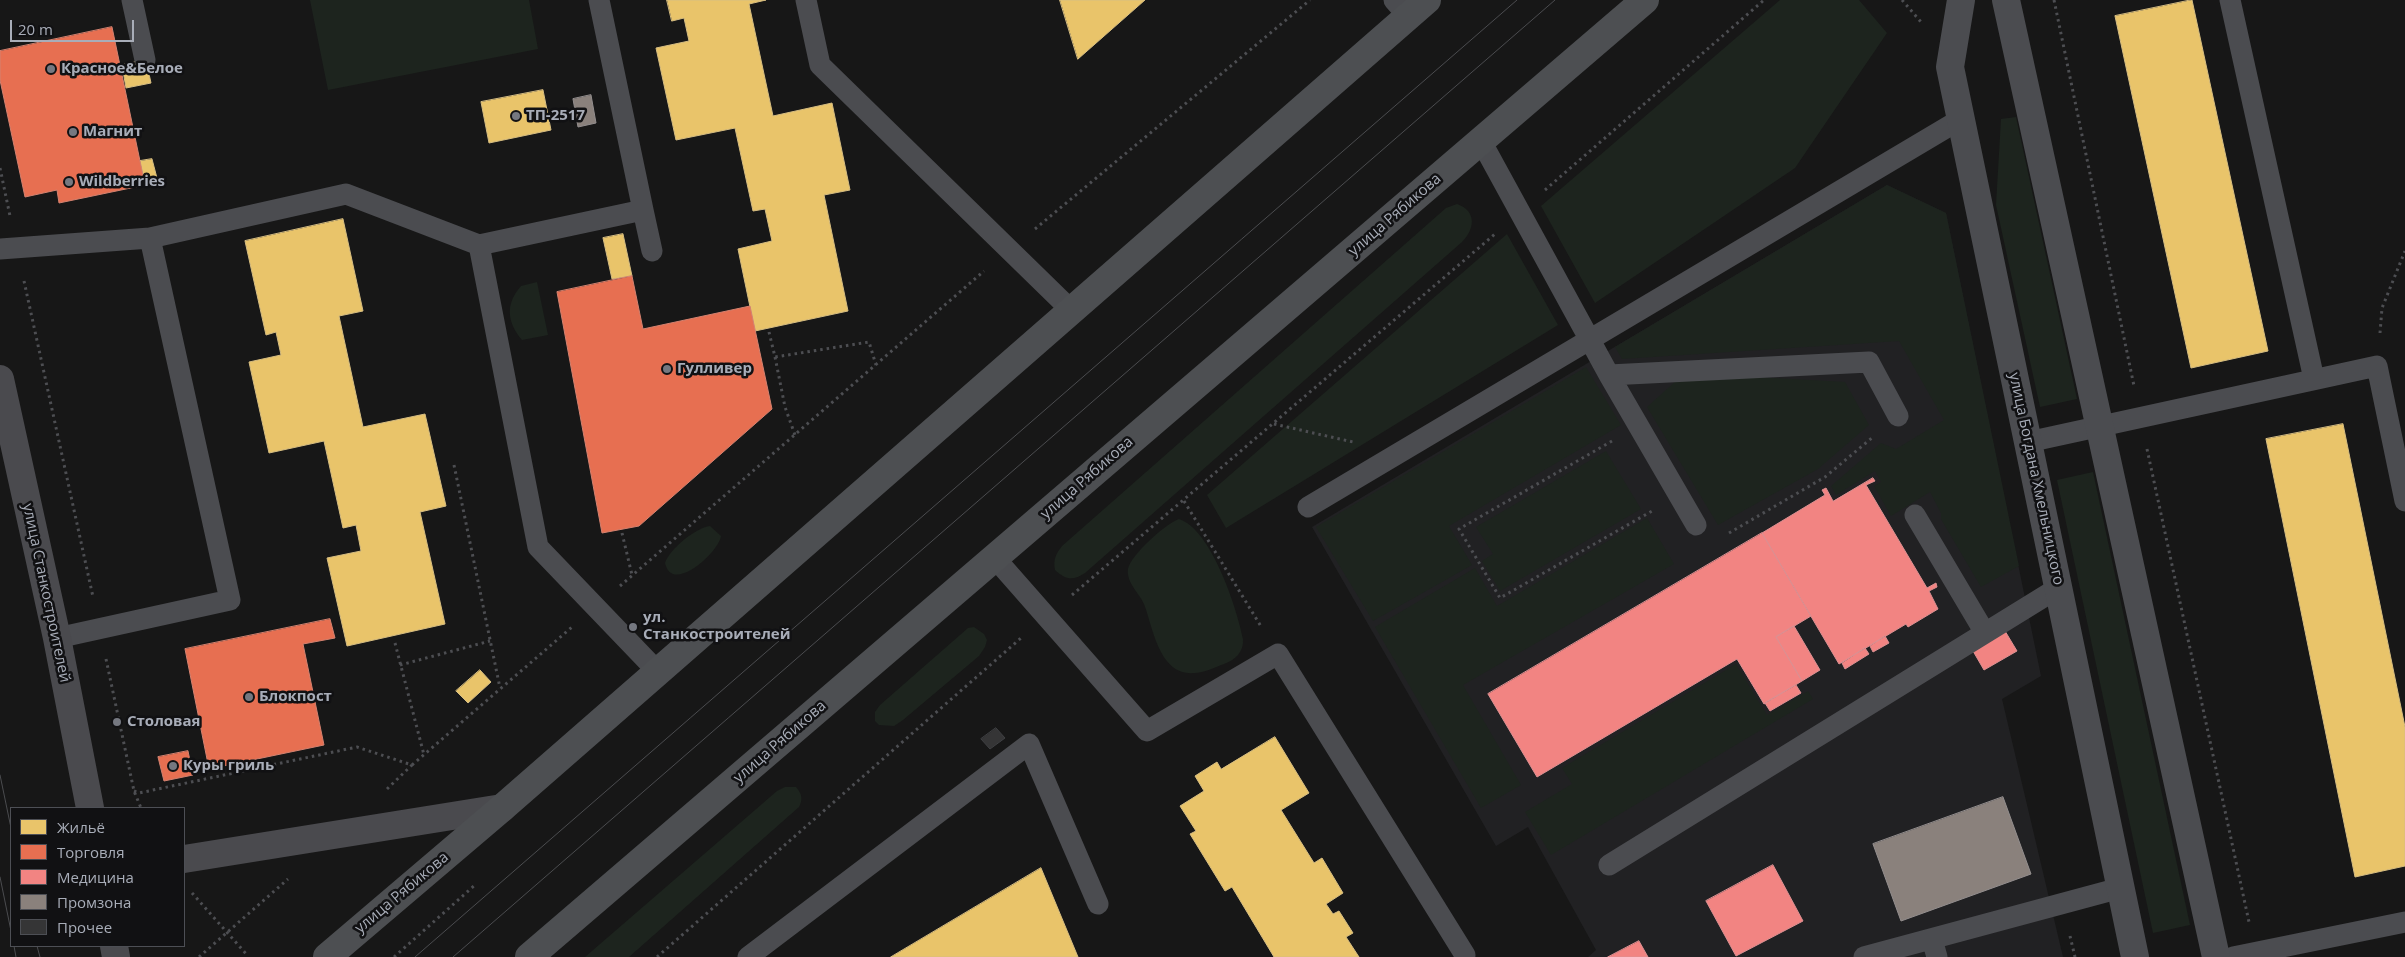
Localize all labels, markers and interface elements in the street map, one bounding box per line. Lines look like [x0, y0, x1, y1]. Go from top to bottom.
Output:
scale bar [12, 10, 136, 42]
text: 20 m [18, 19, 53, 39]
place label: Красное&Белое [61, 60, 183, 78]
marker: Красное&Белое [45, 63, 57, 75]
place label: ТП-2517 [526, 107, 585, 125]
marker: ТП-2517 [510, 110, 522, 122]
place label: Магнит [83, 123, 142, 141]
marker: Магнит [67, 126, 79, 138]
street label: улица Рябикова [1345, 170, 1445, 260]
place label: Wildberries [79, 173, 165, 191]
marker: Wildberries [63, 176, 75, 188]
place label: Гулливер [677, 360, 752, 378]
marker: Гулливер [661, 363, 673, 375]
street label: улица Богдана Хмельницкого [2005, 371, 2067, 587]
street label: улица Рябикова [1037, 433, 1137, 523]
street label: улица Станкостроителей [18, 502, 74, 684]
place label: ул. Станкостроителей [643, 609, 791, 644]
marker: ул. Станкостроителей [627, 621, 639, 633]
place label: Блокпост [259, 688, 332, 706]
marker: Блокпост [243, 691, 255, 703]
street label: улица Рябикова [730, 697, 830, 787]
place label: Столовая [127, 713, 200, 731]
marker: Столовая [111, 716, 123, 728]
place label: Куры гриль [183, 757, 274, 775]
marker: Куры гриль [167, 760, 179, 772]
legend [10, 807, 185, 947]
text: Жильё [57, 817, 105, 837]
text: Торговля [57, 842, 124, 862]
street label: улица Рябикова [351, 849, 453, 937]
text: Медицина [57, 867, 134, 887]
text: Промзона [57, 892, 131, 912]
text: Прочее [57, 917, 112, 937]

